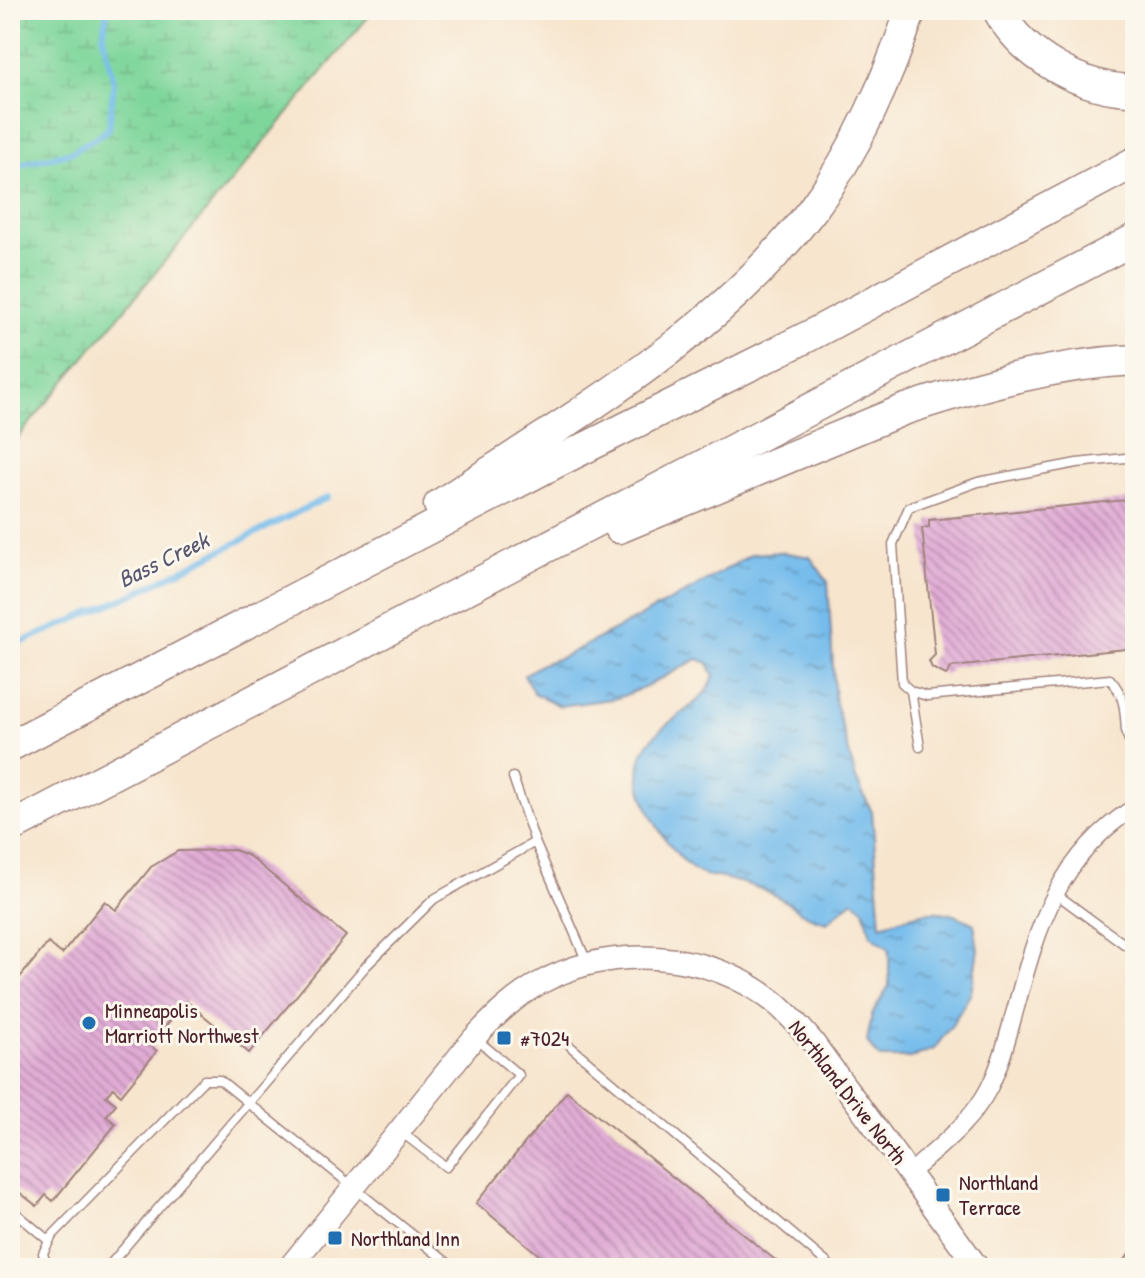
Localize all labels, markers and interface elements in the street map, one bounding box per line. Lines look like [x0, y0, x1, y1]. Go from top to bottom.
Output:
water label: Bass Creek [112, 522, 215, 595]
place label: Minneapolis Marriott Northwest [105, 995, 259, 1050]
street label: Northland Drive North [782, 1013, 914, 1171]
marker: Minneapolis Marriott Northwest [80, 1014, 98, 1032]
place label: #7024 [520, 1023, 569, 1053]
marker: #7024 [495, 1029, 513, 1047]
place label: Northland Terrace [959, 1167, 1038, 1222]
marker: Northland Terrace [934, 1186, 952, 1204]
place label: Northland Inn [351, 1223, 460, 1253]
marker: Northland Inn [326, 1229, 344, 1247]

